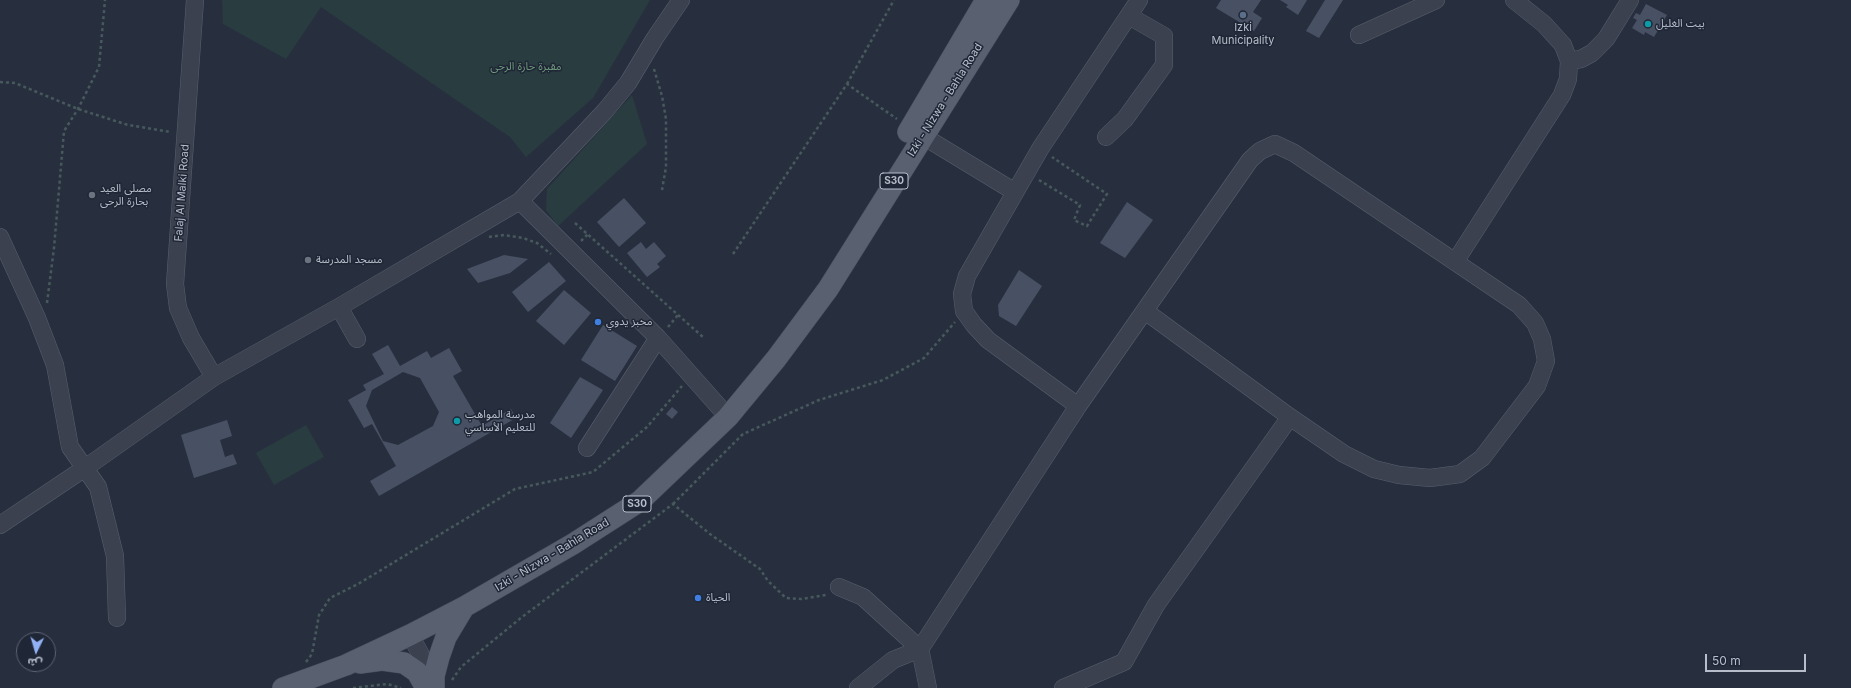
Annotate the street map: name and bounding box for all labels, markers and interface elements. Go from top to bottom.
marker: Izki Municipality [1238,10,1248,20]
place label: بيت الغليل [1656,17,1705,31]
marker: بيت الغليل [1643,19,1653,29]
place label: Izki Municipality [1212,21,1274,47]
street label: Izki - Nizwa - Bahla Road [905,41,985,159]
park label: مقبرة حارة الرحى [490,60,562,74]
street label: Falaj Al Malki Road [172,144,192,242]
road number: S30 [880,173,908,189]
place label: مصلى العيد بحارة الرحى [100,182,152,208]
marker: مصلى العيد بحارة الرحى [87,190,97,200]
place label: مسجد المدرسة [316,253,382,267]
marker: مسجد المدرسة [303,255,313,265]
place label: مخبز يدوي [606,315,652,329]
marker: مخبز يدوي [593,317,603,327]
place label: مدرسة المواهب للتعليم الأساسي [465,408,535,434]
marker: مدرسة المواهب للتعليم الأساسي [452,416,462,426]
road number: S30 [623,496,651,512]
street label: Izki - Nizwa - Bahla Road [493,516,611,594]
place label: الحياة [706,591,730,605]
marker: الحياة [693,593,703,603]
north arrow [16,632,56,672]
scale bar [1707,646,1808,672]
text: 50 m [1712,653,1741,668]
text: ش [27,655,43,671]

